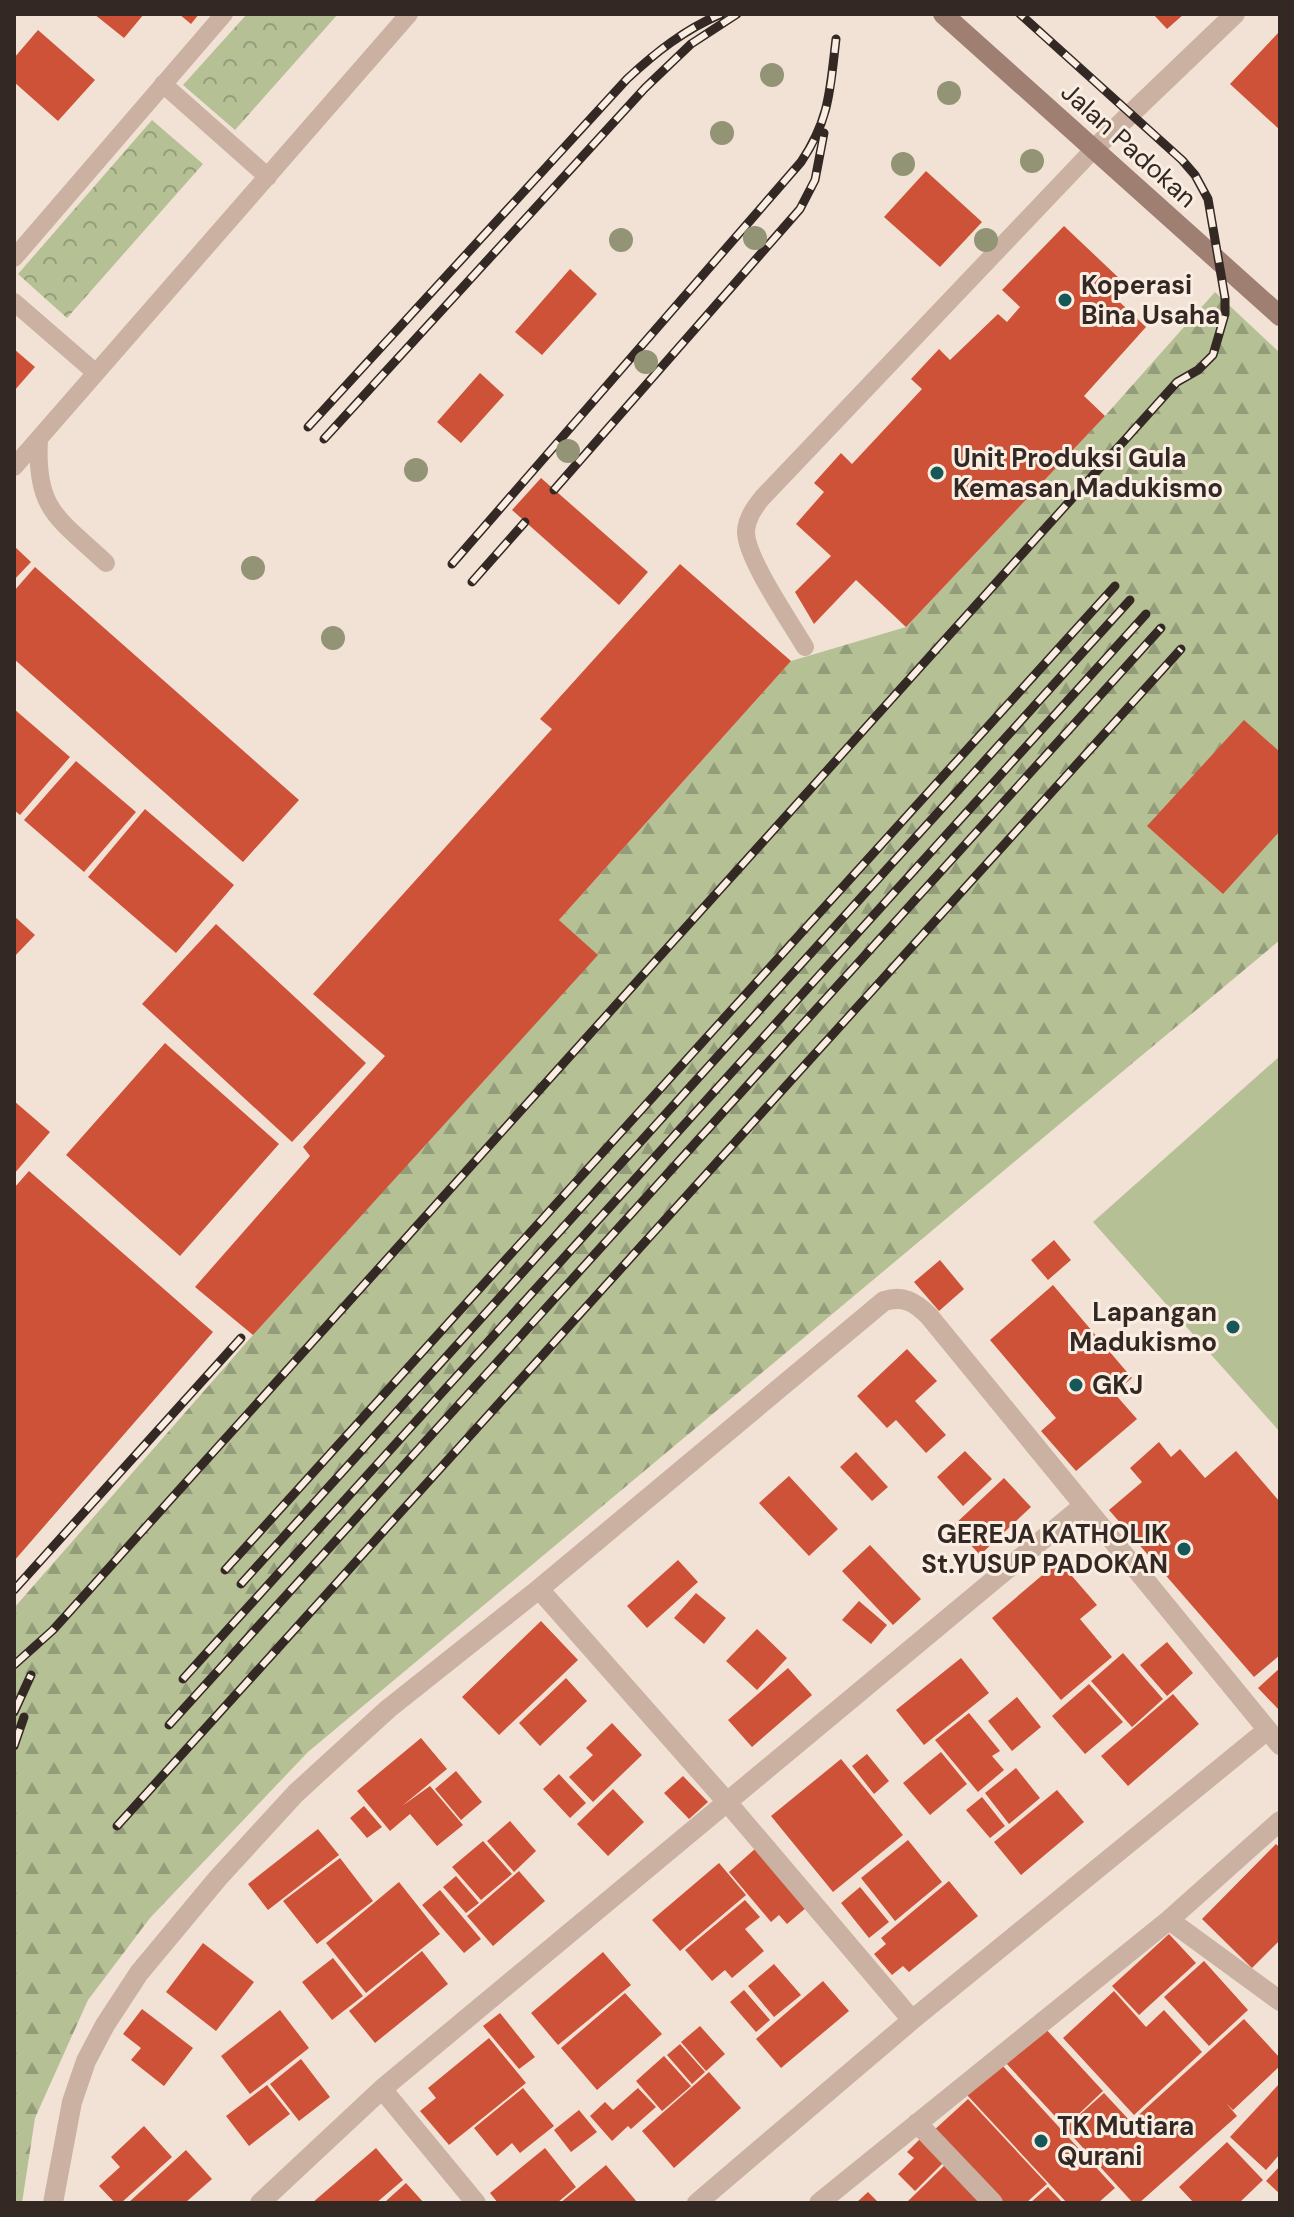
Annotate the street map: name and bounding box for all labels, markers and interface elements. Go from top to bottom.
street label: Jalan Padokan [1054,75,1204,215]
place label: Koperasi Bina Usaha [1081,268,1220,332]
marker: Koperasi Bina Usaha [1056,291,1074,309]
place label: Unit Produksi Gula Kemasan Madukismo [953,441,1223,505]
marker: Unit Produksi Gula Kemasan Madukismo [928,464,946,482]
place label: Lapangan Madukismo [1069,1295,1217,1359]
marker: Lapangan Madukismo [1224,1318,1242,1336]
place label: GKJ [1092,1368,1143,1402]
marker: GKJ [1067,1376,1085,1394]
place label: GEREJA KATHOLIK St.YUSUP PADOKAN [921,1517,1168,1581]
marker: GEREJA KATHOLIK St.YUSUP PADOKAN [1175,1540,1193,1558]
place label: TK Mutiara Qurani [1057,2109,1194,2173]
marker: TK Mutiara Qurani [1032,2132,1050,2150]

